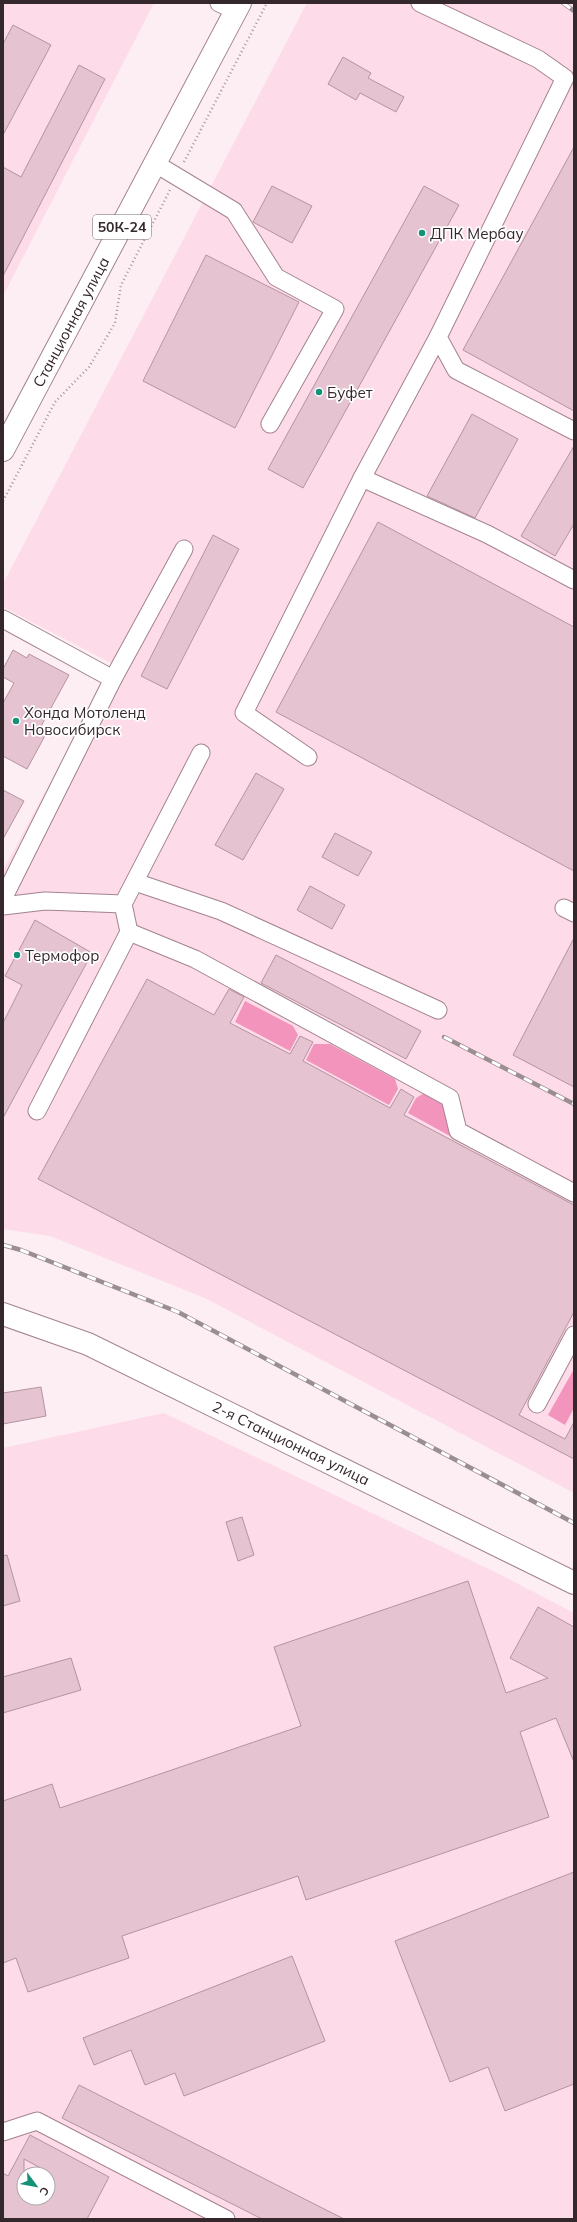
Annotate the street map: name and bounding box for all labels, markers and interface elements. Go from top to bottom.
road number: 50К-24 [93,215,151,239]
place label: ДПК Мербау [430,224,524,243]
marker: ДПК Мербау [417,228,427,238]
street label: Станционная улица [29,254,113,390]
place label: Буфет [327,383,373,402]
marker: Буфет [314,387,324,397]
place label: Хонда Мотоленд Новосибирск [24,703,146,739]
marker: Хонда Мотоленд Новосибирск [11,716,21,726]
place label: Термофор [25,946,99,965]
marker: Термофор [12,950,22,960]
street label: 2-я Станционная улица [209,1397,373,1489]
north arrow [16,2166,56,2206]
text: С [36,2184,52,2199]

